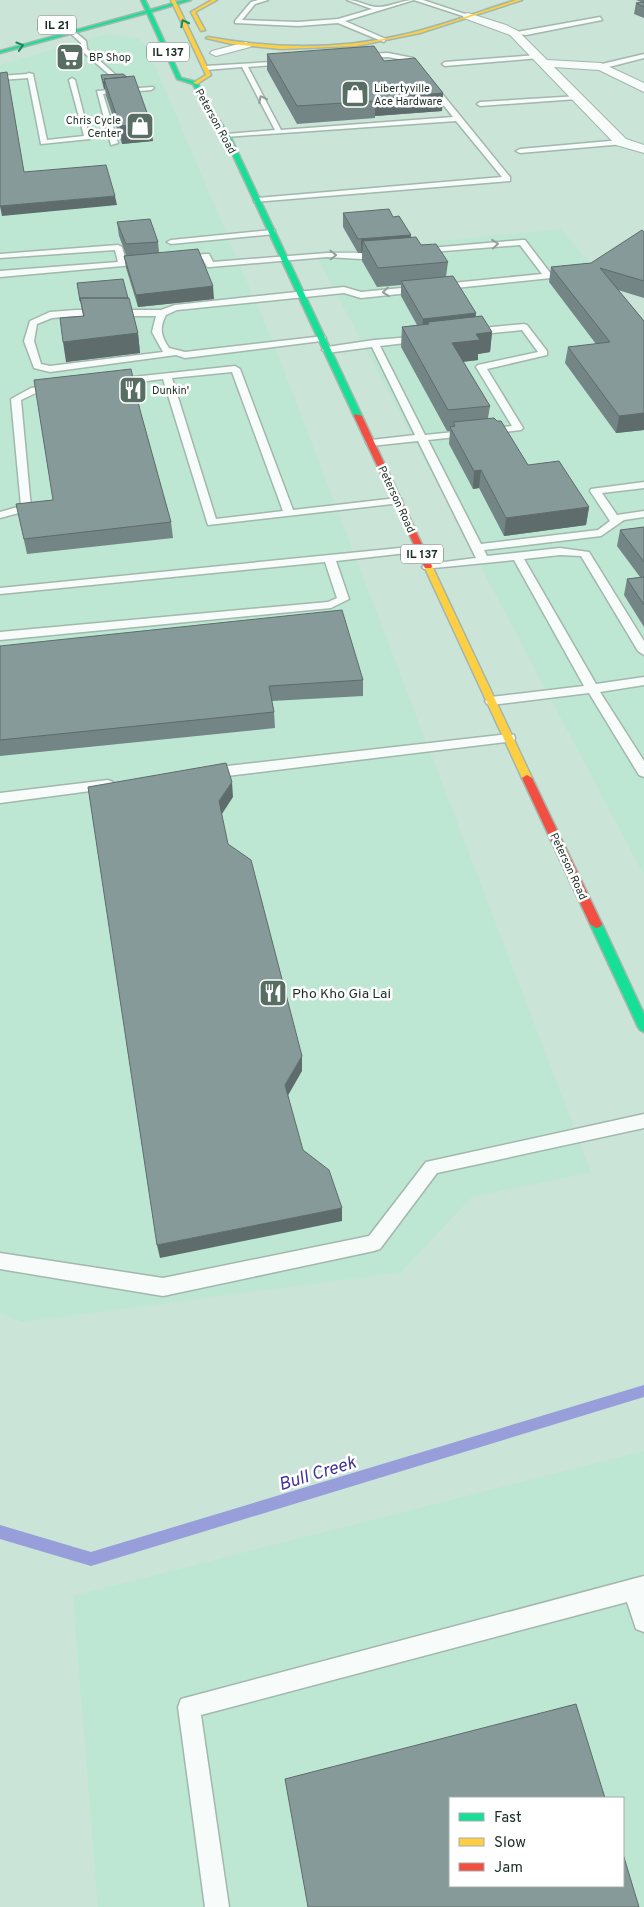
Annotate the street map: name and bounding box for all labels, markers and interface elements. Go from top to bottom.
road number: IL 21 [38,16,76,34]
one-way arrow [180,19,190,28]
one-way arrow [15,41,23,51]
supermarket icon: BP Shop [55,42,85,72]
road number: IL 137 [147,42,189,62]
place label: BP Shop [89,51,131,65]
shop icon: Libertyville Ace Hardware [340,79,370,109]
place label: Libertyville Ace Hardware [374,82,443,109]
street label: Peterson Road [191,86,239,157]
one-way arrow [258,95,268,104]
shop icon: Chris Cycle Center [125,111,155,141]
place label: Chris Cycle Center [66,114,122,141]
one-way arrow [491,239,499,250]
one-way arrow [330,250,337,260]
one-way arrow [382,286,390,297]
restaurant icon: Dunkin' [118,375,148,405]
place label: Dunkin' [152,384,189,398]
street label: Peterson Road [374,464,418,535]
road number: IL 137 [401,544,443,564]
street label: Peterson Road [546,831,590,902]
restaurant icon: Pho Kho Gia Lai [258,978,288,1008]
place label: Pho Kho Gia Lai [292,986,391,1003]
water label: Bull Creek [276,1452,360,1497]
legend [449,1797,624,1887]
text: Fast [494,1809,522,1828]
text: Slow [494,1834,526,1853]
text: Jam [494,1859,523,1878]

